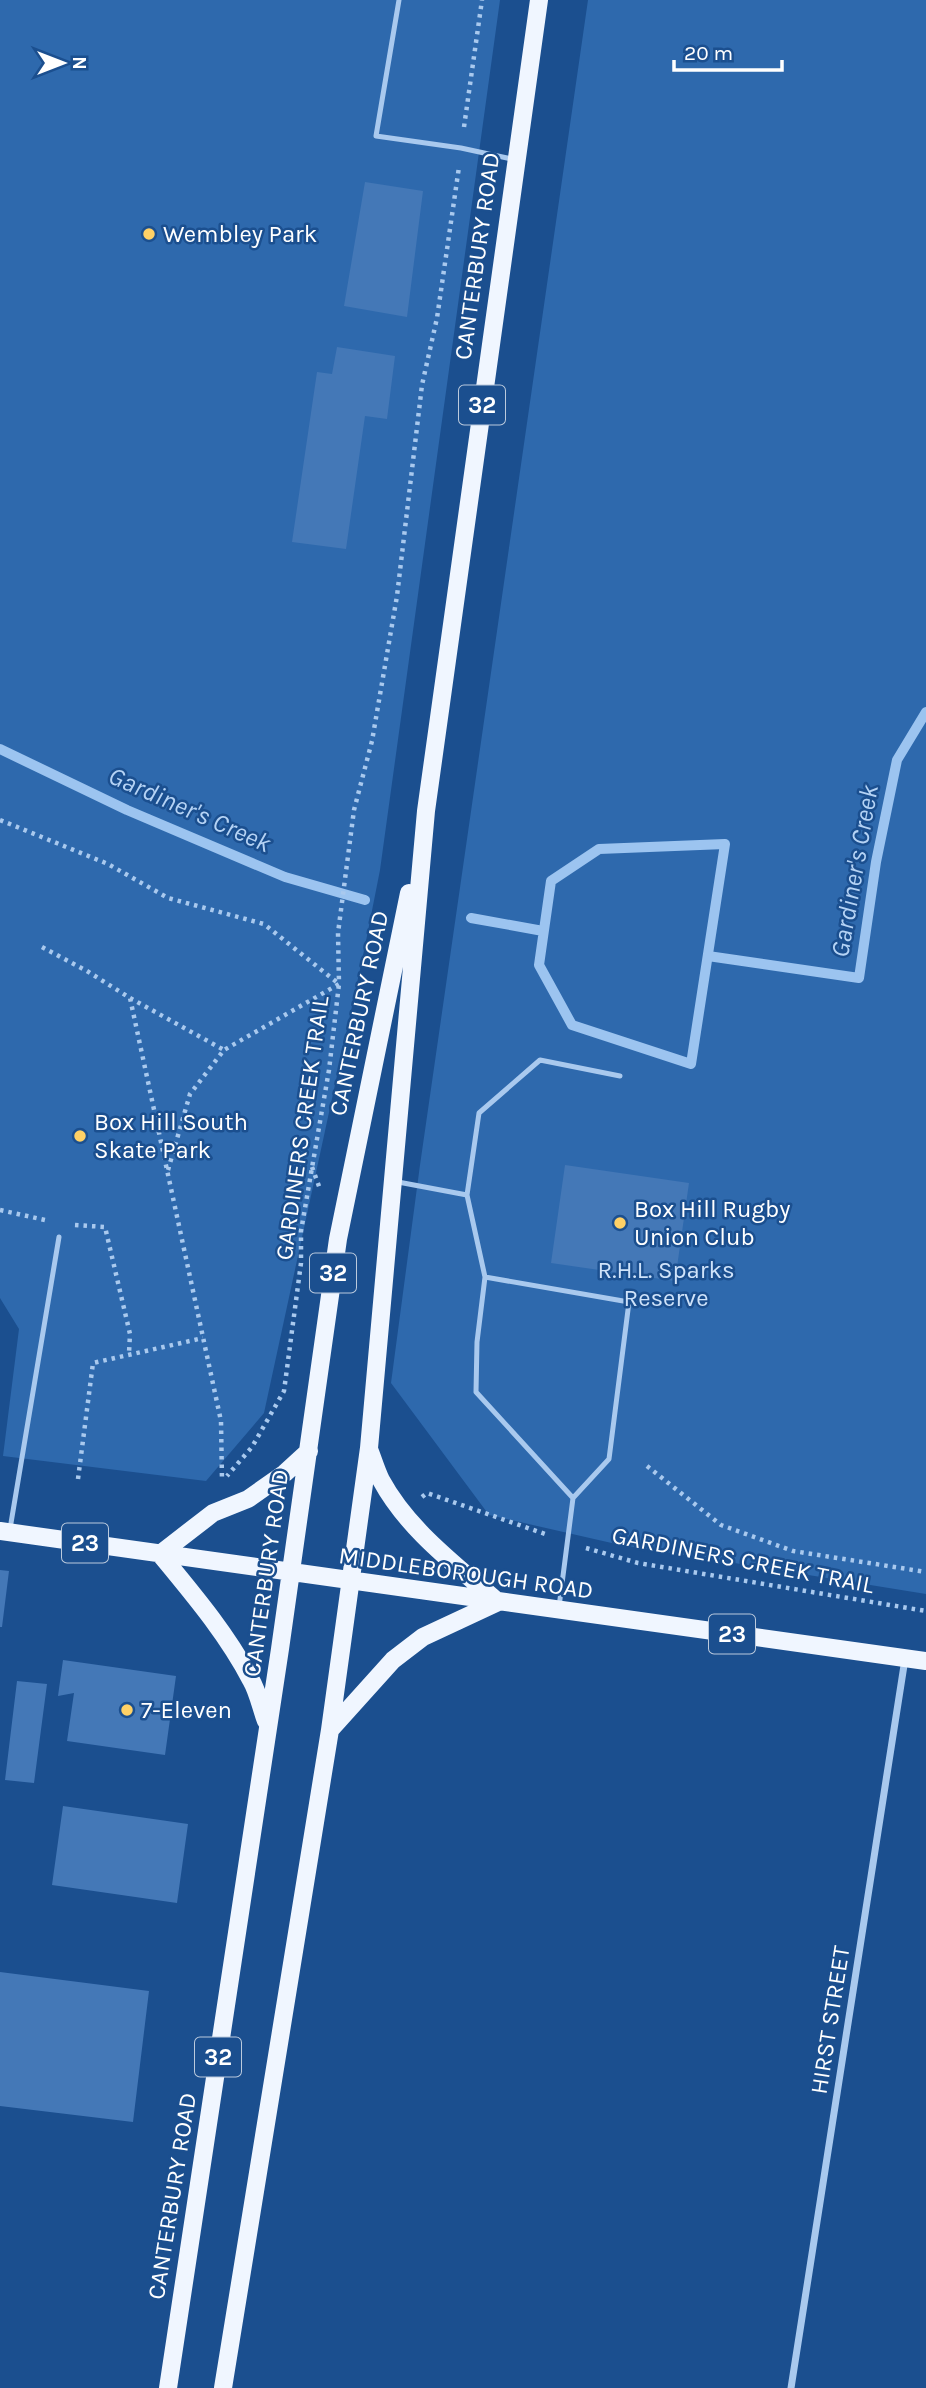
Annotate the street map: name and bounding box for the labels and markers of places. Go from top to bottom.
place label: Wembley Park [163,220,317,248]
marker: Wembley Park [141,226,157,242]
place label: Box Hill South Skate Park [94,1108,248,1164]
marker: Box Hill South Skate Park [72,1128,88,1144]
place label: Box Hill Rugby Union Club [634,1195,791,1251]
marker: Box Hill Rugby Union Club [612,1215,628,1231]
place label: 7-Eleven [141,1696,232,1724]
marker: 7-Eleven [119,1702,135,1718]

